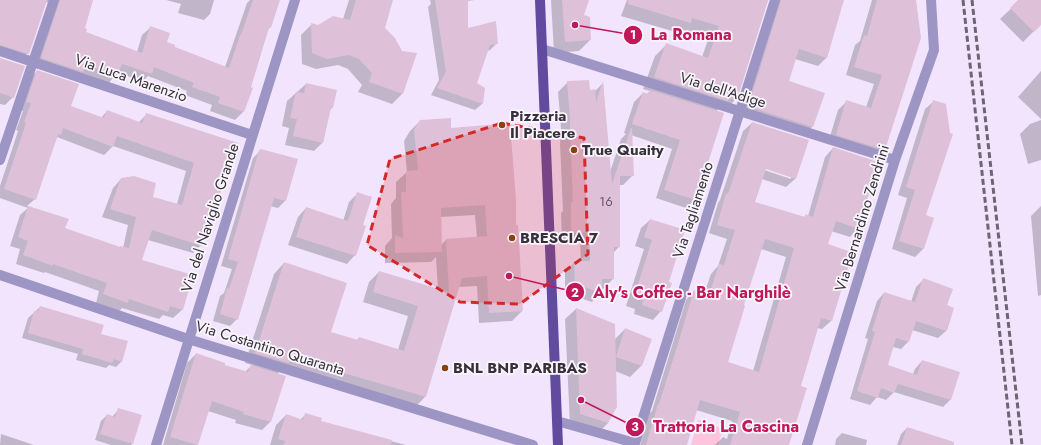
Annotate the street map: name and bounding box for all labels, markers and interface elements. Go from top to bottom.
callout: La Romana [623,21,740,49]
text: La Romana [650,23,732,46]
text: 1 [630,26,636,44]
street label: Via Luca Marenzio [72,48,190,108]
street label: Via dell'Adige [677,66,769,114]
place label: Pizzeria Il Piacere [510,105,576,144]
marker: Pizzeria Il Piacere [497,120,507,130]
place label: True Quaity [582,139,664,161]
street label: Via del Naviglio Grande [175,140,245,295]
street label: Via Bernardino Zendrini [829,142,895,294]
marker: True Quaity [569,145,579,155]
street label: Via Tagliamento [667,159,719,261]
house number: 16 [599,192,613,211]
place label: BRESCIA 7 [520,227,599,249]
marker: BRESCIA 7 [507,233,517,243]
callout: Aly's Coffee - Bar Narghilè [565,278,799,306]
text: Aly's Coffee - Bar Narghilè [592,281,791,304]
text: 2 [571,284,579,302]
street label: Via Costantino Quaranta [193,315,347,381]
place label: BNL BNP PARIBAS [453,357,587,379]
marker: BNL BNP PARIBAS [440,363,450,373]
callout: Trattoria La Cascina [625,413,807,441]
text: Trattoria La Cascina [653,415,799,438]
text: 3 [631,418,639,436]

